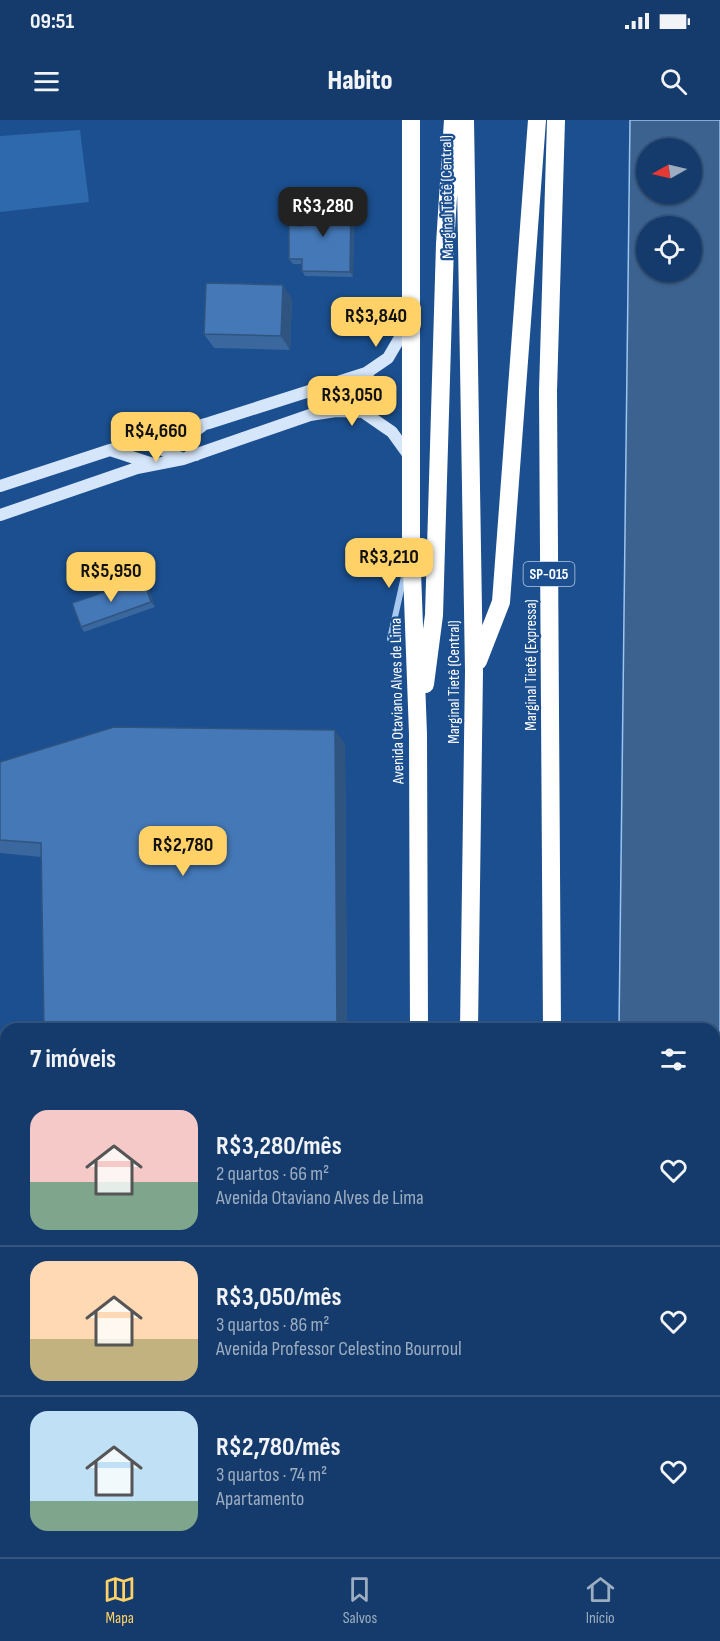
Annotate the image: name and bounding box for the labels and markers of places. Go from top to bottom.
pin: R$3,280 [268,187,378,238]
pin: R$3,840 [321,297,431,348]
pin: R$3,050 [297,376,407,427]
pin: R$4,660 [101,412,211,463]
pin: R$3,210 [334,538,444,589]
pin: R$5,950 [56,552,166,603]
pin: R$2,780 [128,826,238,877]

